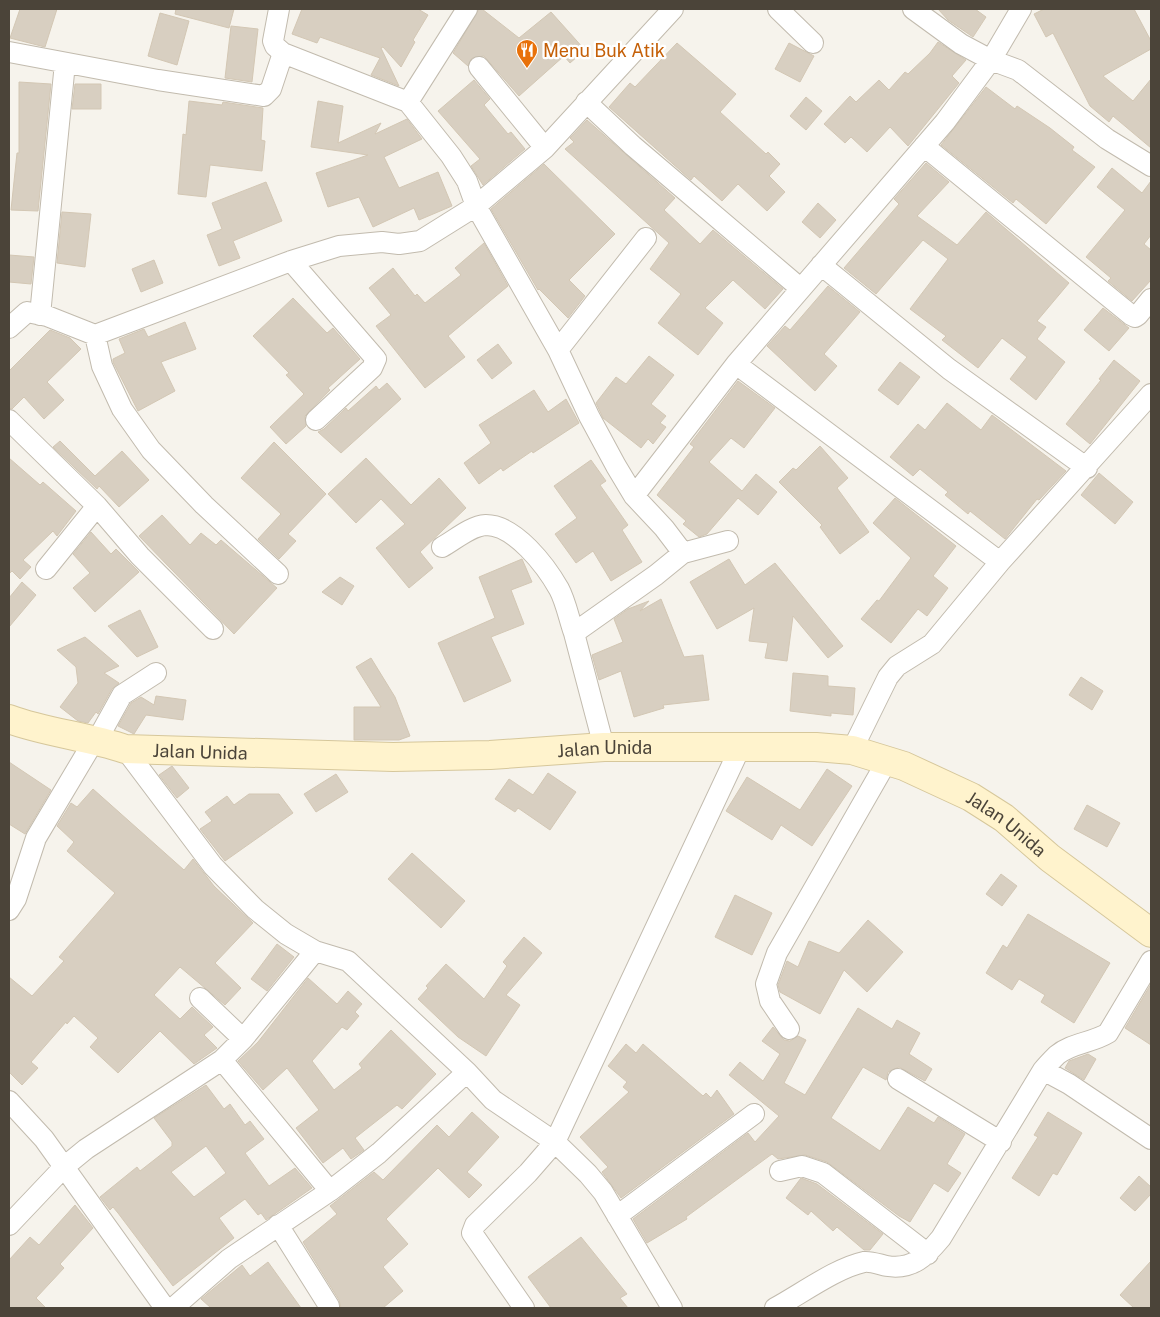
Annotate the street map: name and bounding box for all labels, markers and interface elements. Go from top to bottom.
restaurant icon: Menu Buk Atik [515,38,539,69]
place label: Menu Buk Atik [543,40,665,61]
street label: Jalan Unida [556,737,652,761]
street label: Jalan Unida [152,739,248,763]
street label: Jalan Unida [963,786,1051,861]

